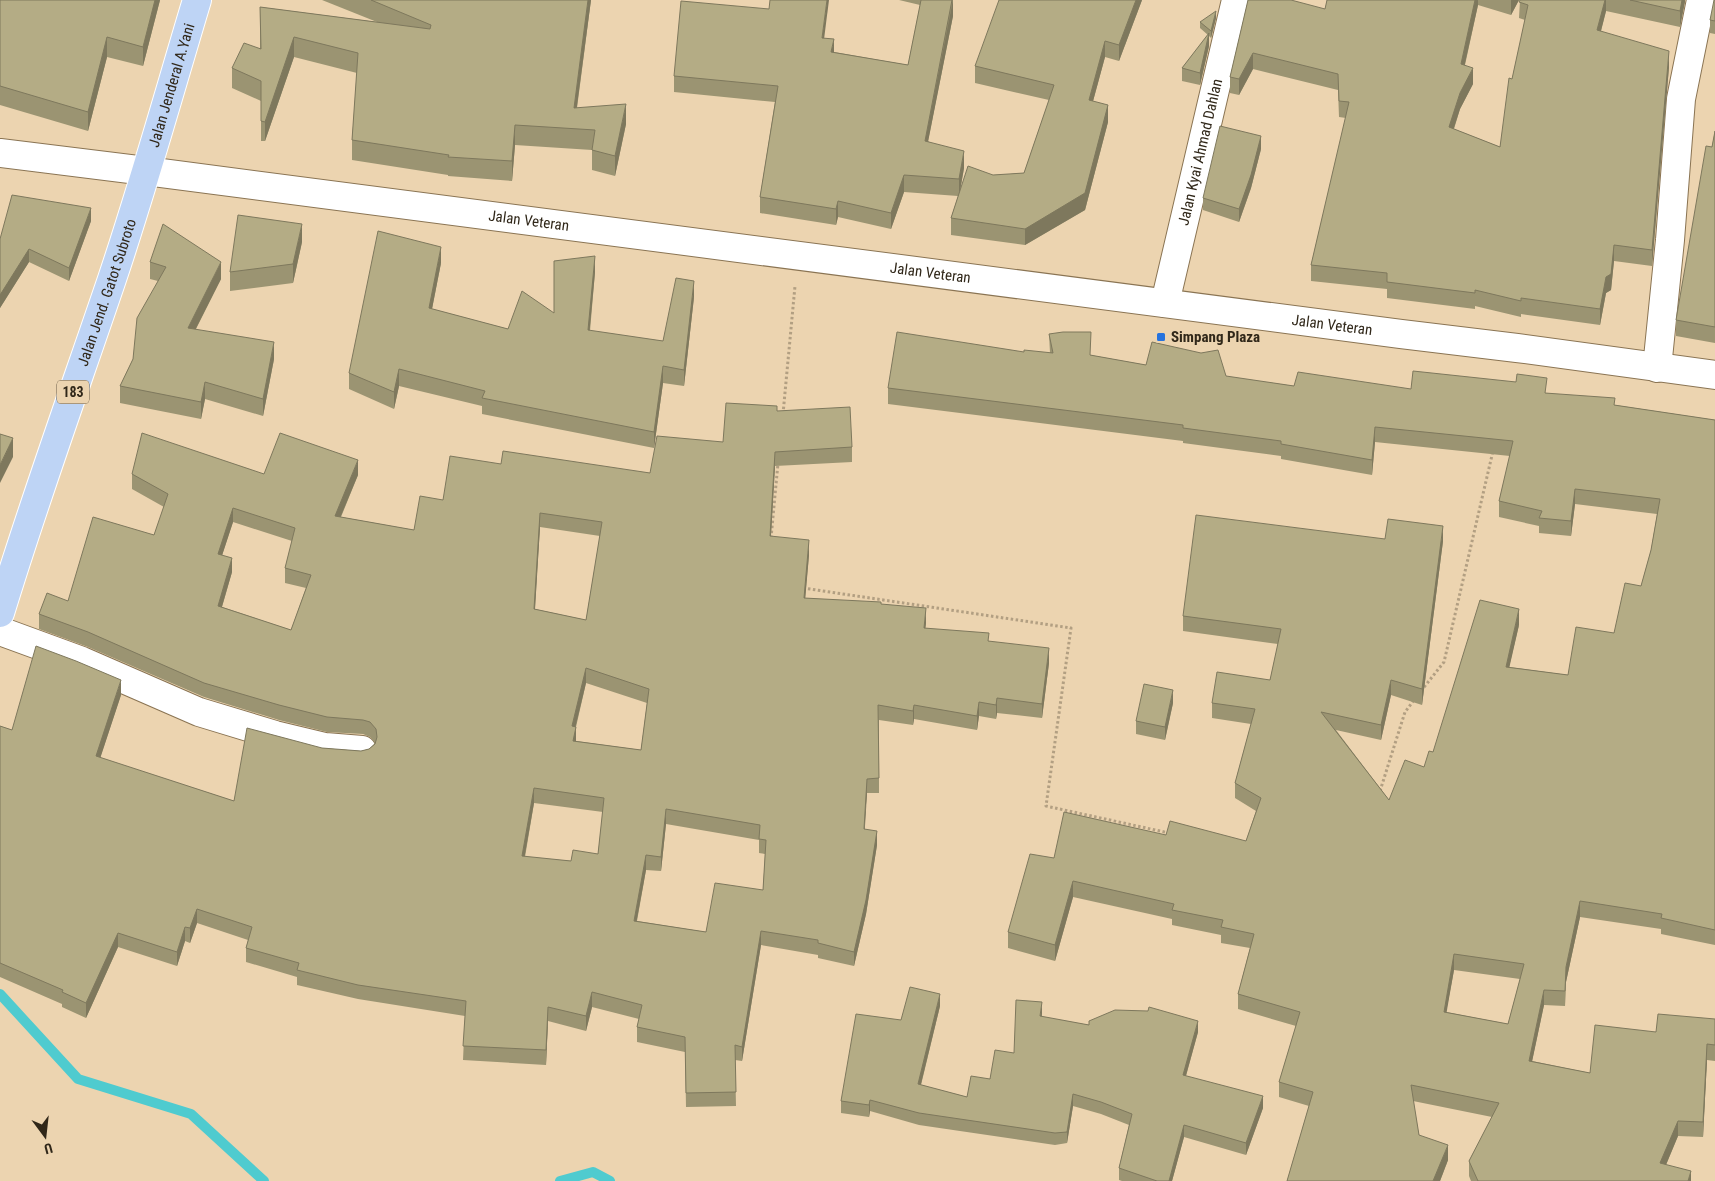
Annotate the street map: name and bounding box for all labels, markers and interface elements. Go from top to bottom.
street label: Jalan Jenderal A.Yani [145,21,198,149]
street label: Jalan Kyai Ahmad Dahlan [1174,77,1226,227]
street label: Jalan Veteran [487,207,570,235]
street label: Jalan Jend. Gatot Subroto [74,217,140,369]
street label: Jalan Veteran [889,259,972,287]
street label: Jalan Veteran [1291,311,1373,339]
place label: Simpang Plaza [1171,328,1260,346]
marker: Simpang Plaza [1155,331,1167,343]
road number: 183 [57,381,89,404]
north arrow [20,1111,70,1161]
text: U [42,1140,54,1157]

